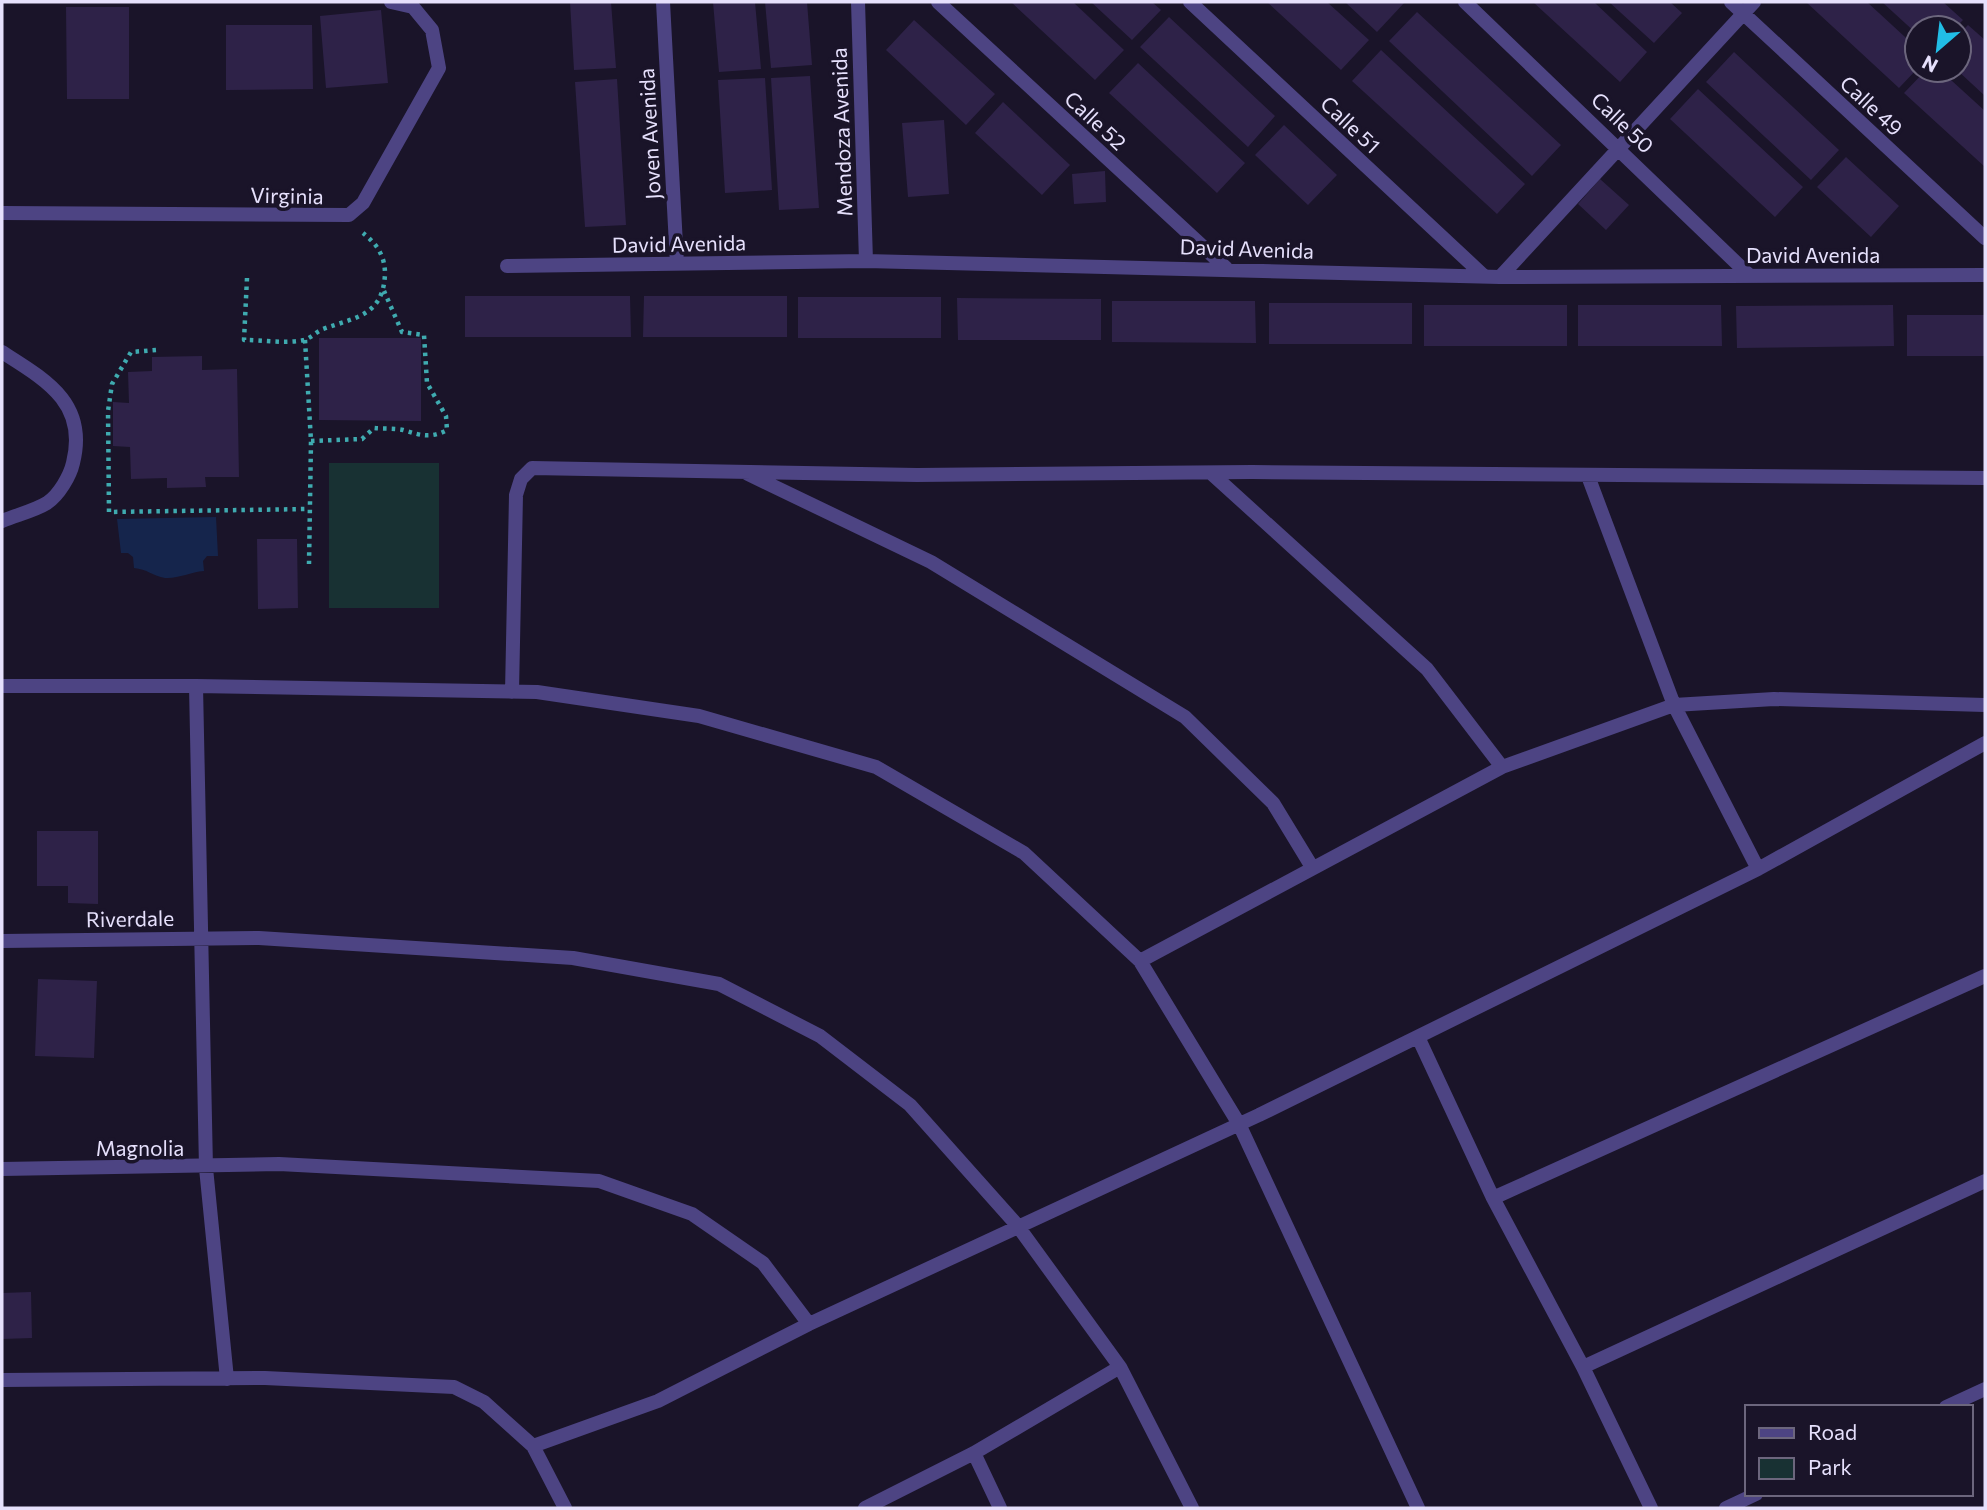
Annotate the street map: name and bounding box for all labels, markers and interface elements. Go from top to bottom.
north arrow [1903,14,1973,84]
street label: Mendoza Avenida [826,47,856,217]
text: N [1918,51,1941,78]
street label: Joven Avenida [633,68,665,200]
street label: Calle 49 [1836,70,1908,140]
street label: Calle 52 [1060,85,1132,155]
street label: Calle 50 [1587,86,1659,158]
street label: Calle 51 [1316,90,1386,158]
street label: Virginia [250,182,324,208]
street label: David Avenida [612,229,746,257]
street label: David Avenida [1179,233,1315,263]
street label: David Avenida [1746,242,1880,267]
street label: Riverdale [86,905,174,931]
street label: Magnolia [96,1135,184,1160]
legend [1745,1405,1973,1496]
text: Road [1808,1419,1857,1444]
text: Park [1808,1454,1852,1479]

